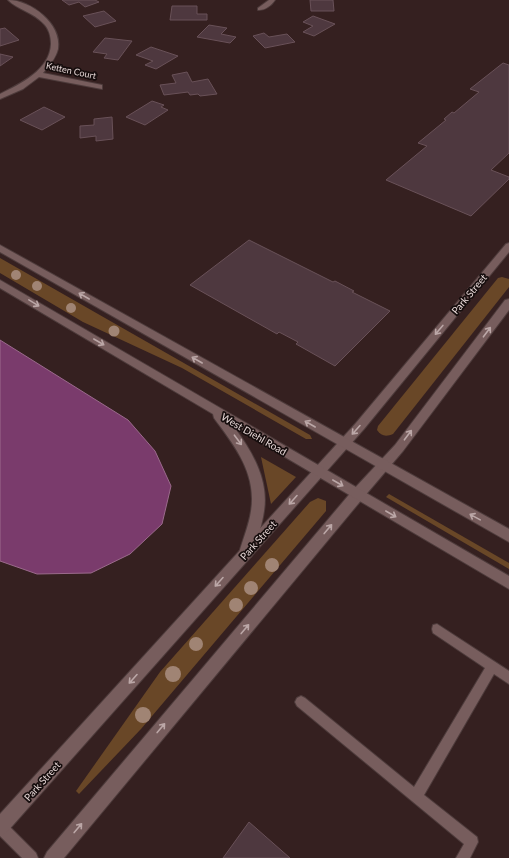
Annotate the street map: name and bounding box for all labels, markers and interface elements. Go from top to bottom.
street label: Ketten Court [45,60,98,81]
street label: Park Street [449,271,489,316]
one-way arrow [78,291,90,299]
one-way arrow [28,300,40,308]
one-way arrow [435,325,444,335]
one-way arrow [483,326,491,337]
one-way arrow [93,338,105,346]
one-way arrow [191,355,203,363]
street label: West Diehl Road [219,410,289,458]
one-way arrow [304,419,316,427]
one-way arrow [351,425,361,435]
one-way arrow [404,430,412,441]
one-way arrow [233,435,242,446]
one-way arrow [332,479,344,487]
one-way arrow [288,495,297,506]
one-way arrow [385,510,397,518]
one-way arrow [469,512,481,520]
street label: Park Street [237,518,279,562]
one-way arrow [324,524,333,534]
one-way arrow [215,577,224,588]
one-way arrow [240,623,249,634]
one-way arrow [128,674,137,684]
one-way arrow [157,723,166,734]
street label: Park Street [21,759,63,803]
one-way arrow [73,823,82,833]

